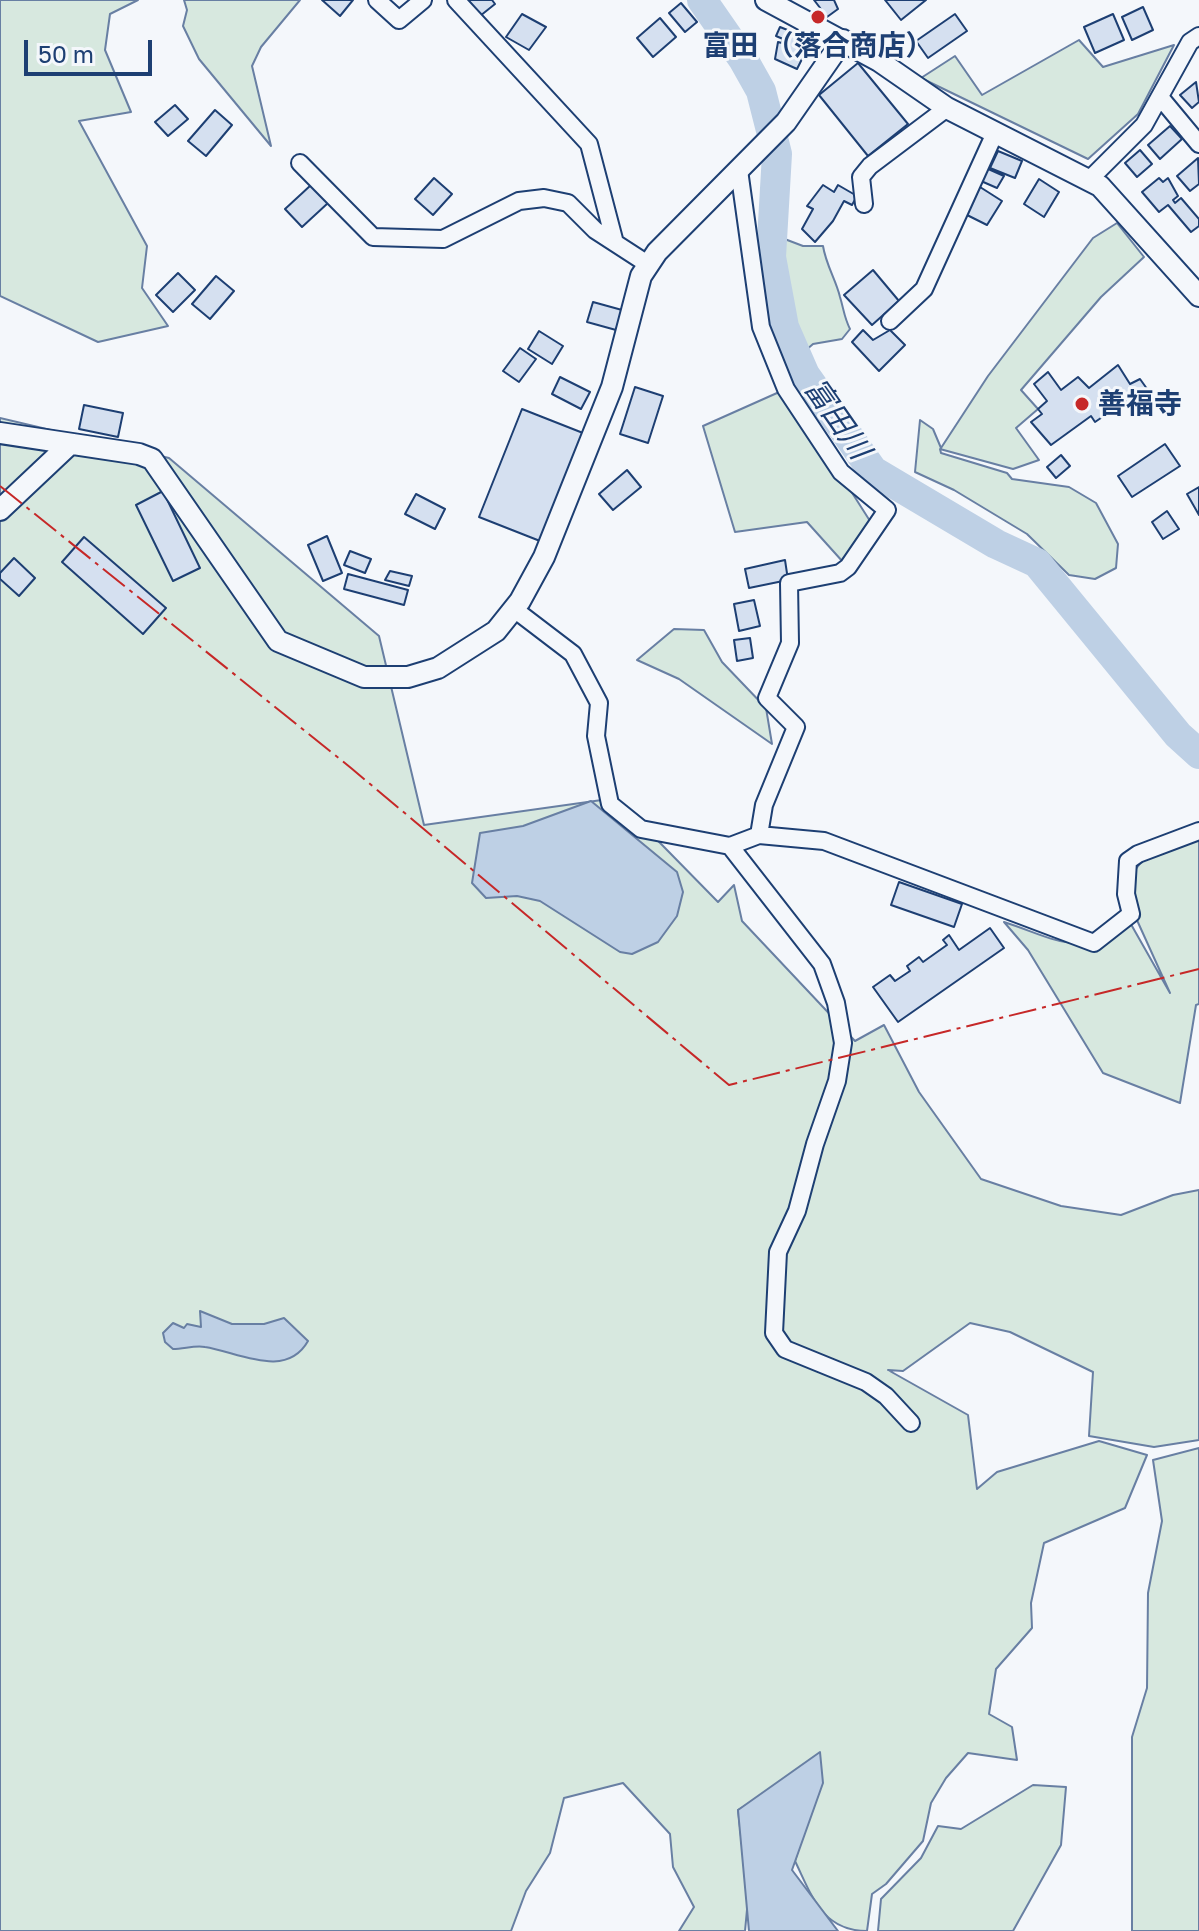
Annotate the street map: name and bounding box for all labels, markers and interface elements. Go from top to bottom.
marker: 富田 （落合商店） [809,8,827,26]
scale bar [28,24,156,74]
place label: 富田 （落合商店） [703,29,933,63]
text: 50 m [38,39,94,68]
water label: 富田川 [796,372,878,466]
place label: 善福寺 [1098,387,1182,421]
marker: 善福寺 [1073,395,1091,413]

